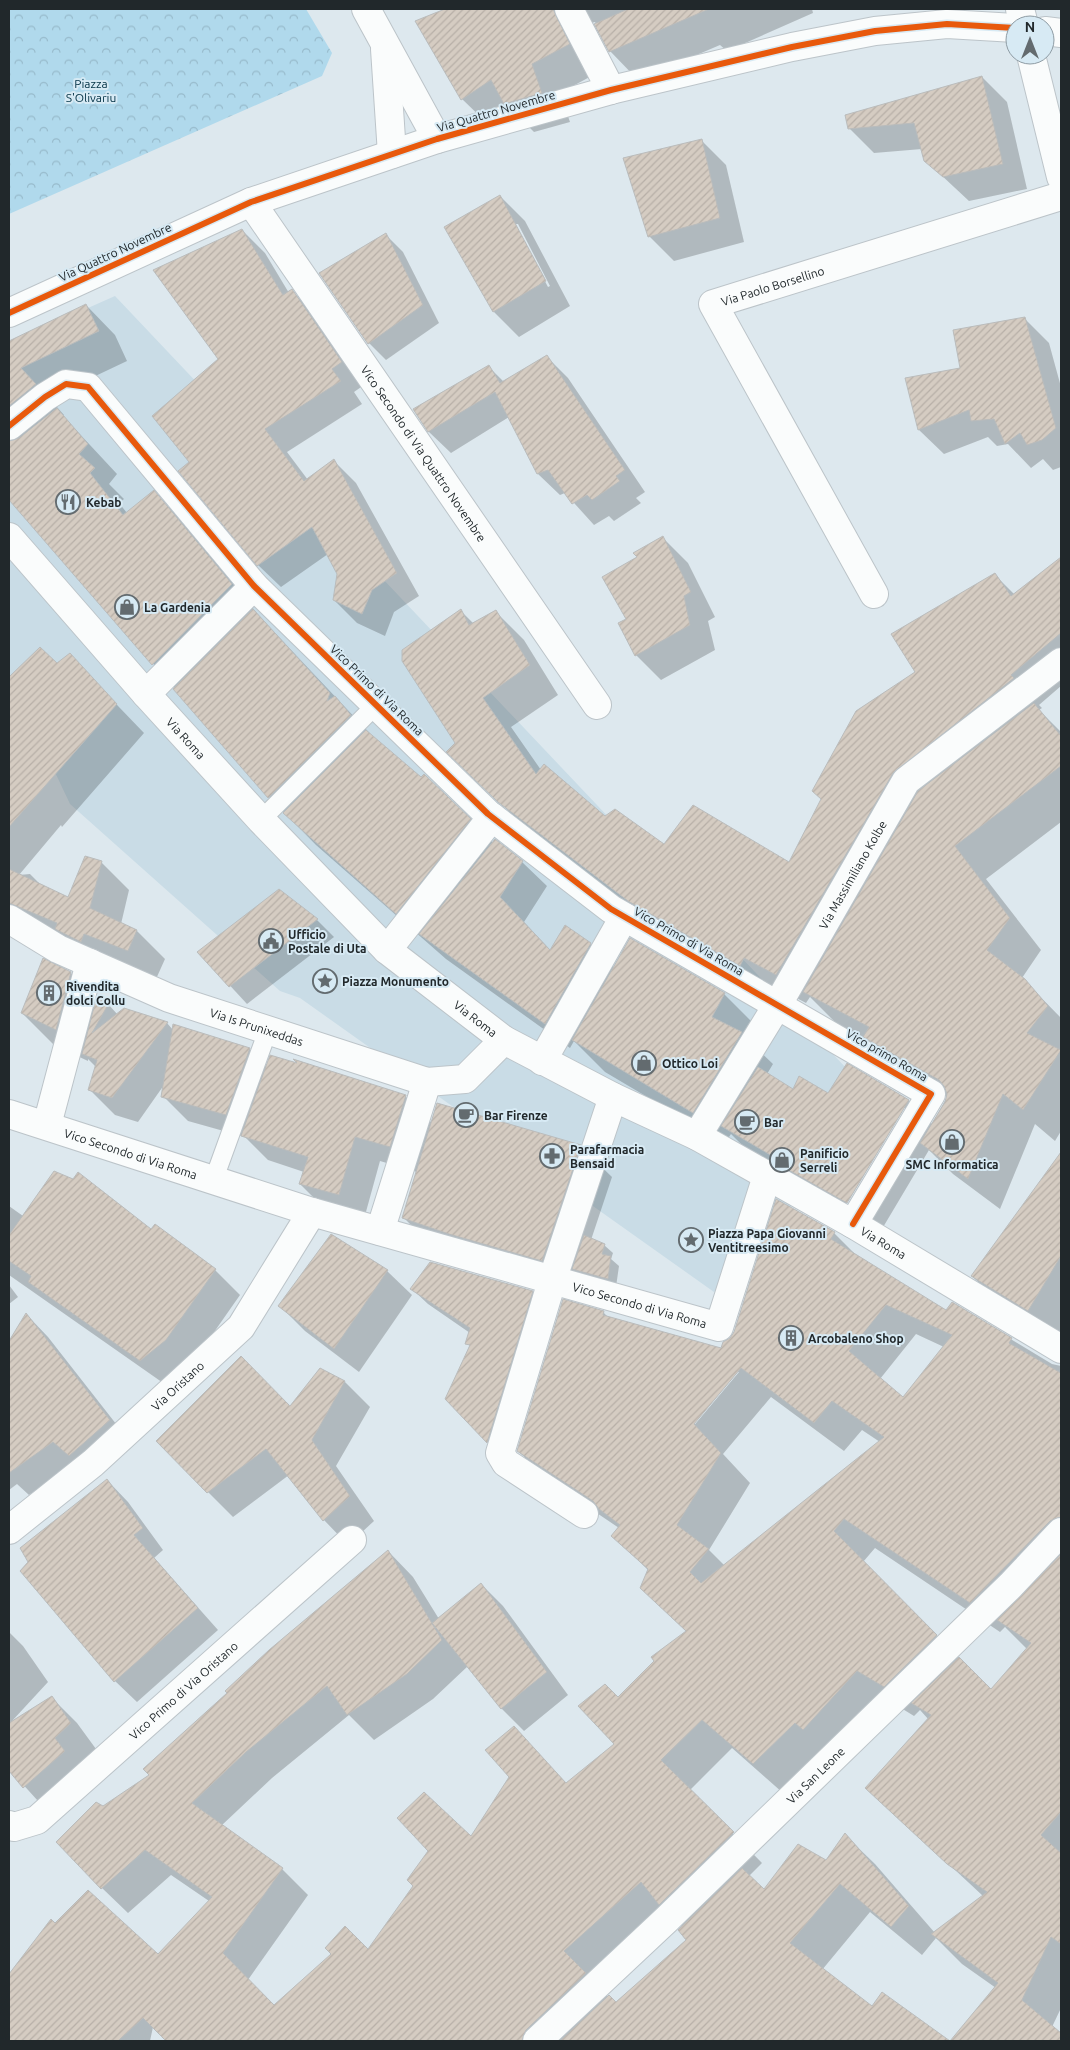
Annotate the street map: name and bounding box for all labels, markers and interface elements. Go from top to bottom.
north arrow [1005,15,1055,65]
text: N [1025,19,1035,35]
park label: Piazza S'Olivariu [66,77,116,104]
street label: Via Quattro Novembre [435,88,557,134]
street label: Via Quattro Novembre [57,220,173,284]
street label: Via Paolo Borsellino [719,263,826,308]
street label: Vico Secondo di Via Quattro Novembre [359,363,489,544]
restaurant icon: Kebab [55,489,81,515]
place label: Kebab [86,496,121,509]
shop icon: La Gardenia [114,594,140,620]
place label: La Gardenia [144,601,211,614]
street label: Vico Primo di Via Roma [328,642,426,738]
street label: Via Roma [164,715,208,761]
street label: Via Massimiliano Kolbe [816,818,888,931]
street label: Vico Primo di Via Roma [632,904,746,978]
public building icon: Ufficio Postale di Uta [258,928,284,954]
place label: Ufficio Postale di Uta [288,928,367,955]
place icon: Piazza Monumento [312,968,338,994]
place label: Piazza Monumento [342,975,449,988]
building icon: Rivendita dolci Collu [36,980,62,1006]
place label: Rivendita dolci Collu [66,980,125,1007]
street label: Via Roma [452,998,500,1039]
street label: Via Is Prunixeddas [208,1005,305,1048]
street label: Vico primo Roma [844,1026,930,1084]
shop icon: Ottico Loi [631,1050,657,1076]
place label: Ottico Loi [662,1057,718,1070]
cafe icon: Bar Firenze [453,1102,479,1128]
place label: Bar Firenze [484,1109,548,1122]
cafe icon: Bar [734,1109,760,1135]
place label: Bar [764,1116,783,1129]
street label: Vico Secondo di Via Roma [63,1126,199,1181]
shop icon: SMC Informatica [939,1129,965,1155]
pharmacy icon: Parafarmacia Bensaid [539,1143,565,1169]
place label: Parafarmacia Bensaid [570,1143,644,1170]
shop icon: Panificio Serreli [769,1147,795,1173]
place label: Panificio Serreli [800,1147,849,1174]
place label: SMC Informatica [905,1158,999,1171]
street label: Via Roma [858,1224,909,1261]
place icon: Piazza Papa Giovanni Ventitreesimo [678,1227,704,1253]
place label: Piazza Papa Giovanni Ventitreesimo [708,1227,826,1254]
street label: Vico Secondo di Via Roma [571,1279,708,1330]
building icon: Arcobaleno Shop [778,1325,804,1351]
place label: Arcobaleno Shop [808,1332,904,1345]
street label: Via Oristano [148,1358,206,1413]
street label: Vico Primo di Via Oristano [126,1639,240,1742]
street label: Via San Leone [784,1744,847,1806]

